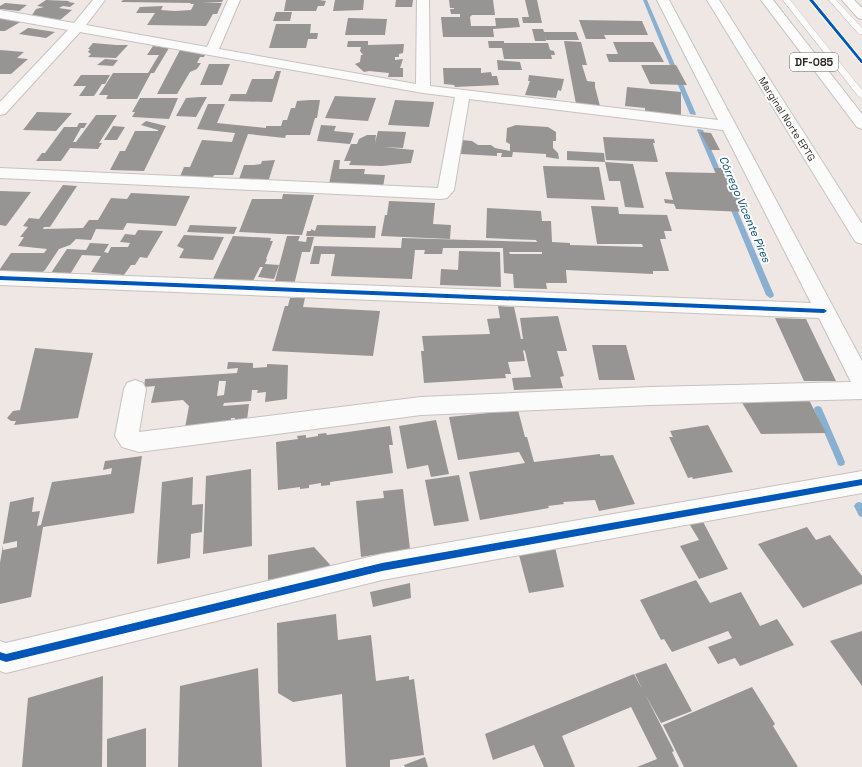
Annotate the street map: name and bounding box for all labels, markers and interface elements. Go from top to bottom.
road number: DF-085 [790,53,838,71]
street label: Marginal Norte EPTG [756,74,818,164]
water label: Córrego Vicente Pires [716,154,774,265]

